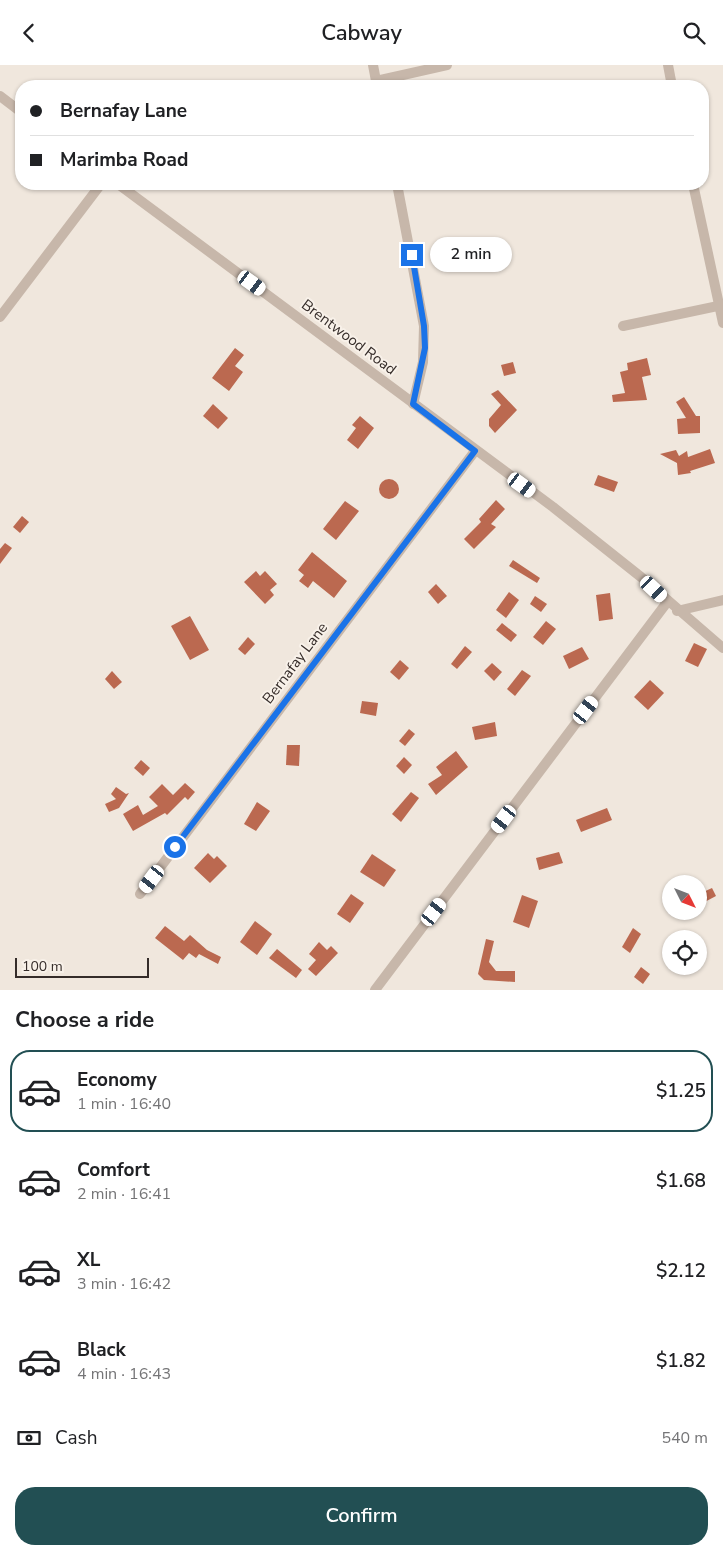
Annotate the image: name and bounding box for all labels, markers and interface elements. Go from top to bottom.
text: Cabway [321,18,402,48]
icon: back [15,19,43,47]
icon: search [680,19,708,47]
text: Bernafay Lane [60,98,187,124]
text: Marimba Road [60,147,188,173]
callout: 2 min [430,237,512,273]
text: 2 min [451,243,491,265]
route end [401,244,423,266]
car [235,268,268,298]
street label: Brentwood Road [297,295,401,379]
car [505,470,538,500]
car [637,573,670,605]
street label: Bernafay Lane [258,618,332,708]
car [570,694,601,726]
car [488,803,519,835]
route start [164,836,186,858]
car [136,863,167,895]
north arrow [662,875,708,920]
map controls [662,875,707,975]
car [418,896,449,928]
button: locate [662,930,707,975]
scale bar [15,955,149,978]
text: 100 m [22,957,63,976]
text: Choose a ride [15,1005,154,1035]
text: Economy [77,1067,157,1093]
icon: car [17,1069,62,1114]
text: $1.25 [656,1078,706,1104]
text: 1 min · 16:40 [77,1093,171,1115]
text: Comfort [77,1157,150,1183]
icon: car [17,1159,62,1204]
text: $1.68 [656,1168,706,1194]
text: 2 min · 16:41 [77,1183,171,1205]
text: XL [77,1247,100,1273]
icon: car [17,1249,62,1294]
text: $2.12 [656,1258,706,1284]
text: 3 min · 16:42 [77,1273,171,1295]
text: Black [77,1337,126,1363]
icon: car [17,1339,62,1384]
text: $1.82 [656,1348,706,1374]
text: 4 min · 16:43 [77,1363,171,1385]
icon: cash [15,1424,43,1452]
text: Cash [55,1425,97,1451]
text: 540 m [661,1427,708,1449]
button: Confirm [15,1487,708,1545]

